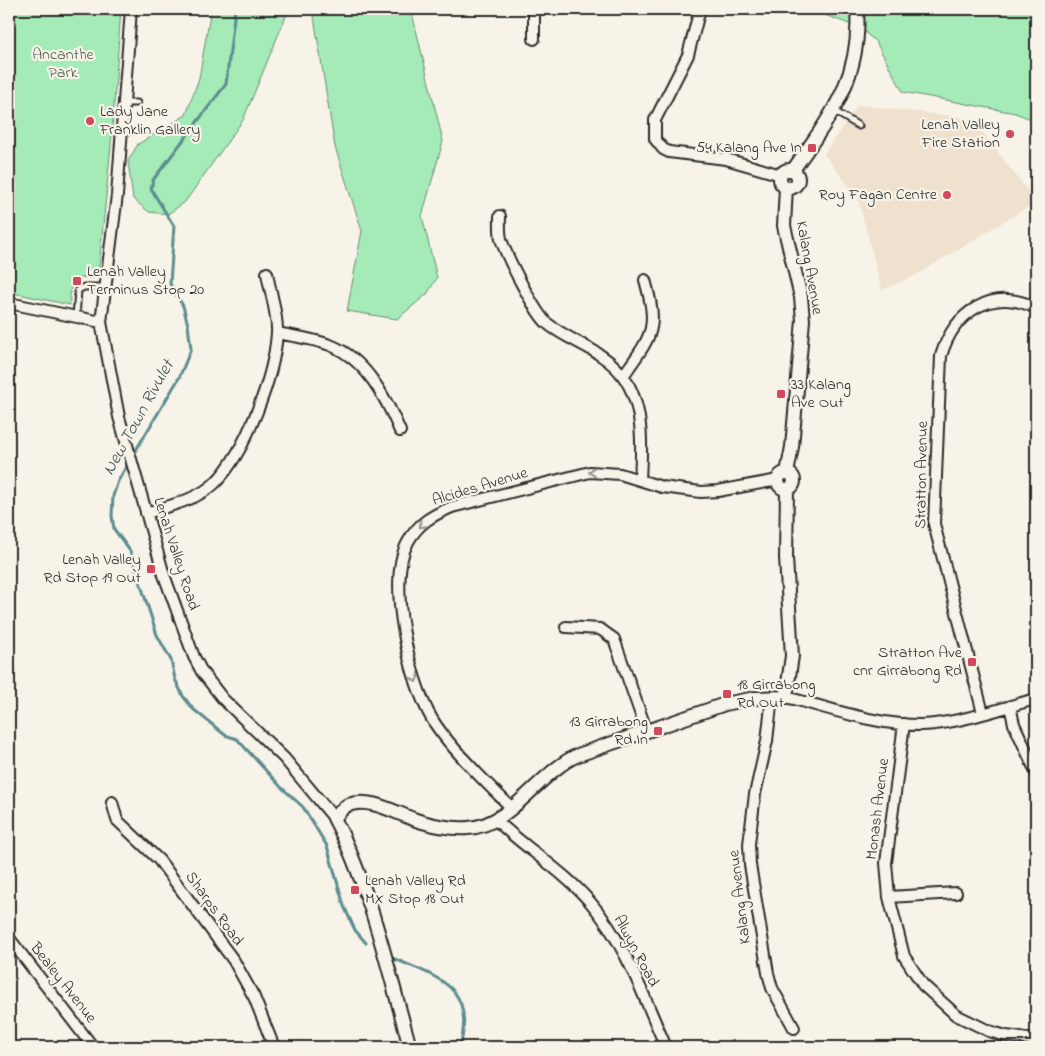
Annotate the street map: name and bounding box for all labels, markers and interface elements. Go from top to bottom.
park label: Ancanthe Park [32,43,95,85]
place label: Lady Jane Franklin Gallery [99,100,200,142]
place label: Lenah Valley Fire Station [921,113,1000,155]
marker: Lady Jane Franklin Gallery [84,115,96,127]
marker: Lenah Valley Fire Station [1004,128,1016,140]
place label: 54 Kalang Ave In [696,136,802,160]
marker: 54 Kalang Ave In [806,142,818,154]
place label: Roy Fagan Centre [819,183,938,207]
marker: Roy Fagan Centre [941,189,953,201]
street label: Kalang Avenue [789,219,829,318]
place label: Lenah Valley Terminus Stop 20 [87,260,204,302]
marker: Lenah Valley Terminus Stop 20 [71,275,83,287]
water label: New Town Rivulet [97,354,182,480]
place label: 33 Kalang Ave Out [791,373,851,415]
marker: 33 Kalang Ave Out [775,388,787,400]
street label: Stratton Avenue [909,420,935,529]
street label: Alcides Avenue [429,461,531,513]
one-way arrow [588,466,596,477]
street label: Lenah Valley Road [146,494,206,614]
one-way arrow [419,519,428,528]
place label: Lenah Valley Rd Stop 19 Out [44,548,142,590]
marker: Lenah Valley Rd Stop 19 Out [145,563,157,575]
place label: Stratton Ave cnr Girrabong Rd [853,641,963,683]
marker: Stratton Ave cnr Girrabong Rd [966,656,978,668]
place label: 18 Girrabong Rd Out [737,673,815,715]
one-way arrow [410,675,420,683]
marker: 18 Girrabong Rd Out [721,688,733,700]
place label: 13 Girrabong Rd In [569,710,648,752]
marker: 13 Girrabong Rd In [652,725,664,737]
street label: Monash Avenue [860,756,896,861]
street label: Kalang Avenue [722,848,758,945]
street label: Sharps Road [179,867,249,951]
place label: Lenah Valley Rd MX Stop 18 Out [365,869,466,911]
marker: Lenah Valley Rd MX Stop 18 Out [349,884,361,896]
street label: Alwyn Road [607,911,665,991]
street label: Bealey Avenue [23,937,103,1029]

